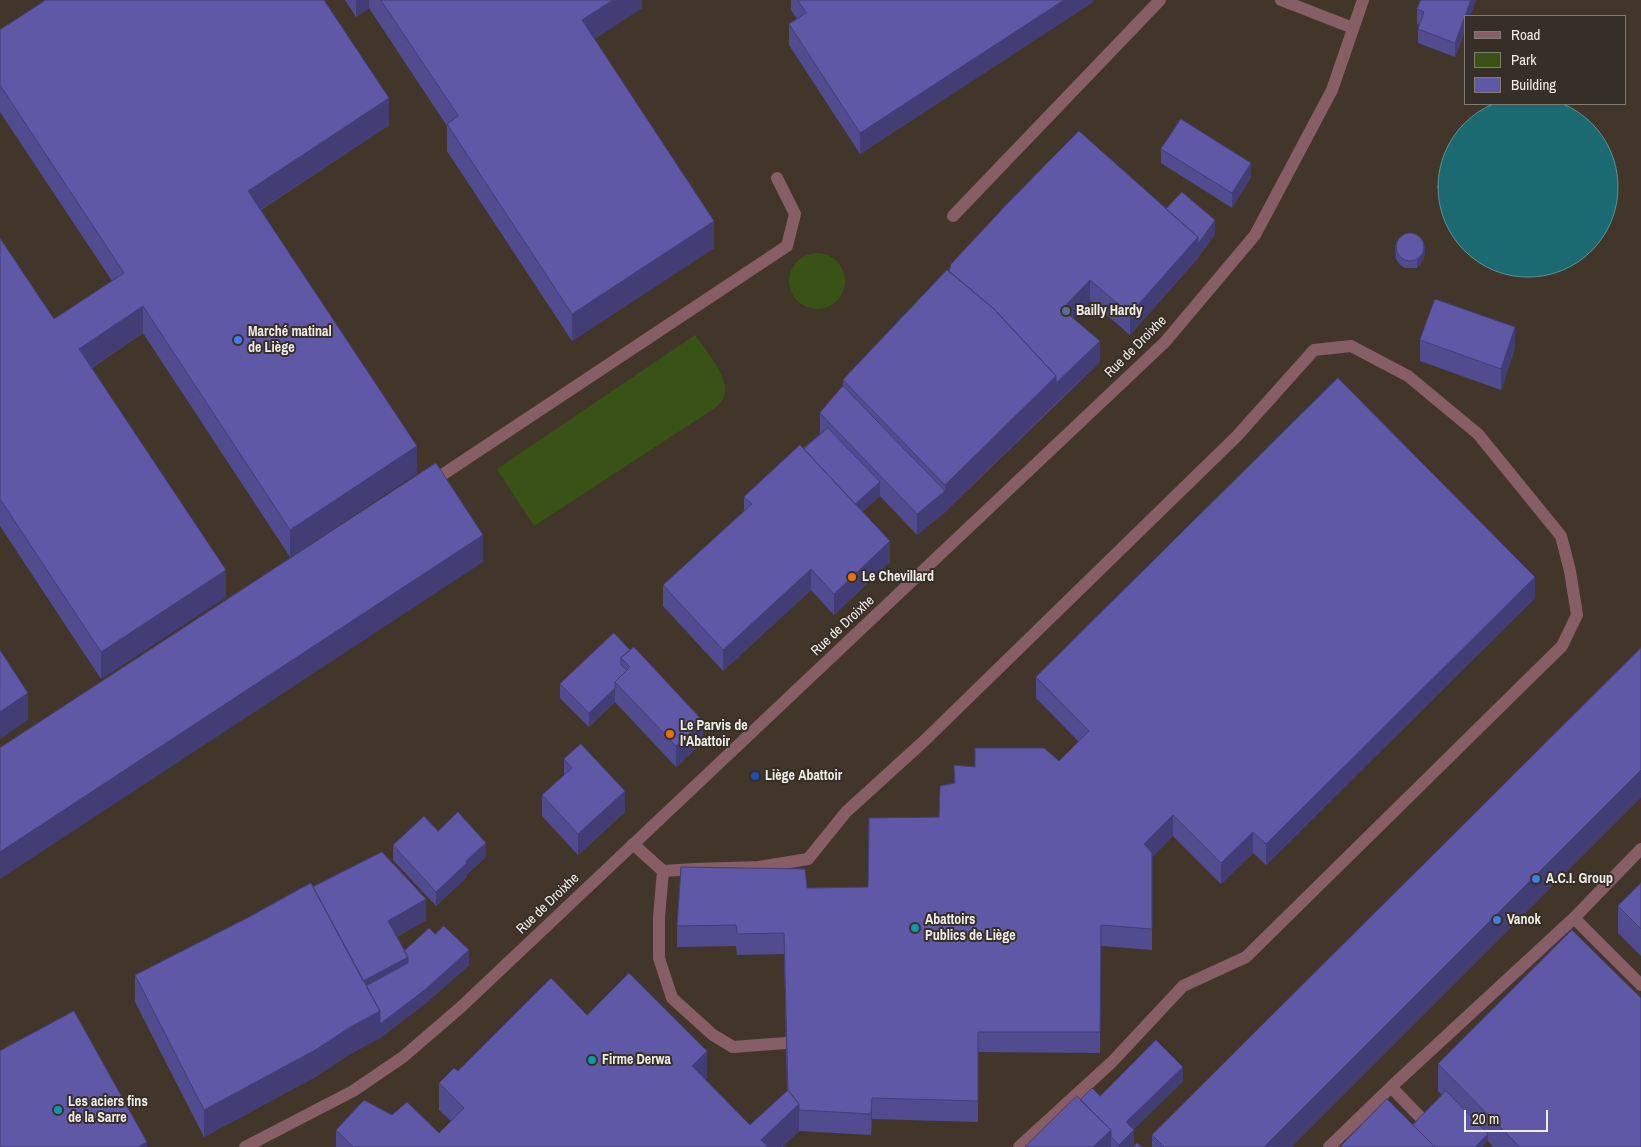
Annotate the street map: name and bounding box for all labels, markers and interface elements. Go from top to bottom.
legend [1464,15,1626,105]
text: Road [1511,24,1540,45]
text: Park [1511,49,1536,70]
text: Building [1511,74,1556,95]
place label: Bailly Hardy [1076,303,1142,319]
marker: Bailly Hardy [1060,305,1072,317]
street label: Rue de Droixhe [1102,313,1170,381]
place label: Marché matinal de Liège [248,324,332,357]
marker: Marché matinal de Liège [232,334,244,346]
place label: Le Chevillard [862,569,934,585]
marker: Le Chevillard [846,571,858,583]
street label: Rue de Droixhe [808,592,878,660]
place label: Le Parvis de l'Abattoir [680,718,748,750]
marker: Le Parvis de l'Abattoir [664,728,676,740]
place label: Liège Abattoir [765,768,842,784]
marker: Liège Abattoir [749,770,761,782]
street label: Rue de Droixhe [513,870,583,938]
place label: A.C.I. Group [1546,871,1613,887]
marker: A.C.I. Group [1530,873,1542,885]
place label: Abattoirs Publics de Liège [925,912,1016,944]
place label: Vanok [1507,912,1541,928]
marker: Vanok [1491,914,1503,926]
marker: Abattoirs Publics de Liège [909,922,921,934]
place label: Firme Derwa [602,1052,671,1068]
marker: Firme Derwa [586,1054,598,1066]
place label: Les aciers fins de la Sarre [68,1094,148,1126]
scale bar [1466,1100,1550,1132]
marker: Les aciers fins de la Sarre [52,1104,64,1116]
text: 20 m [1472,1108,1499,1129]

